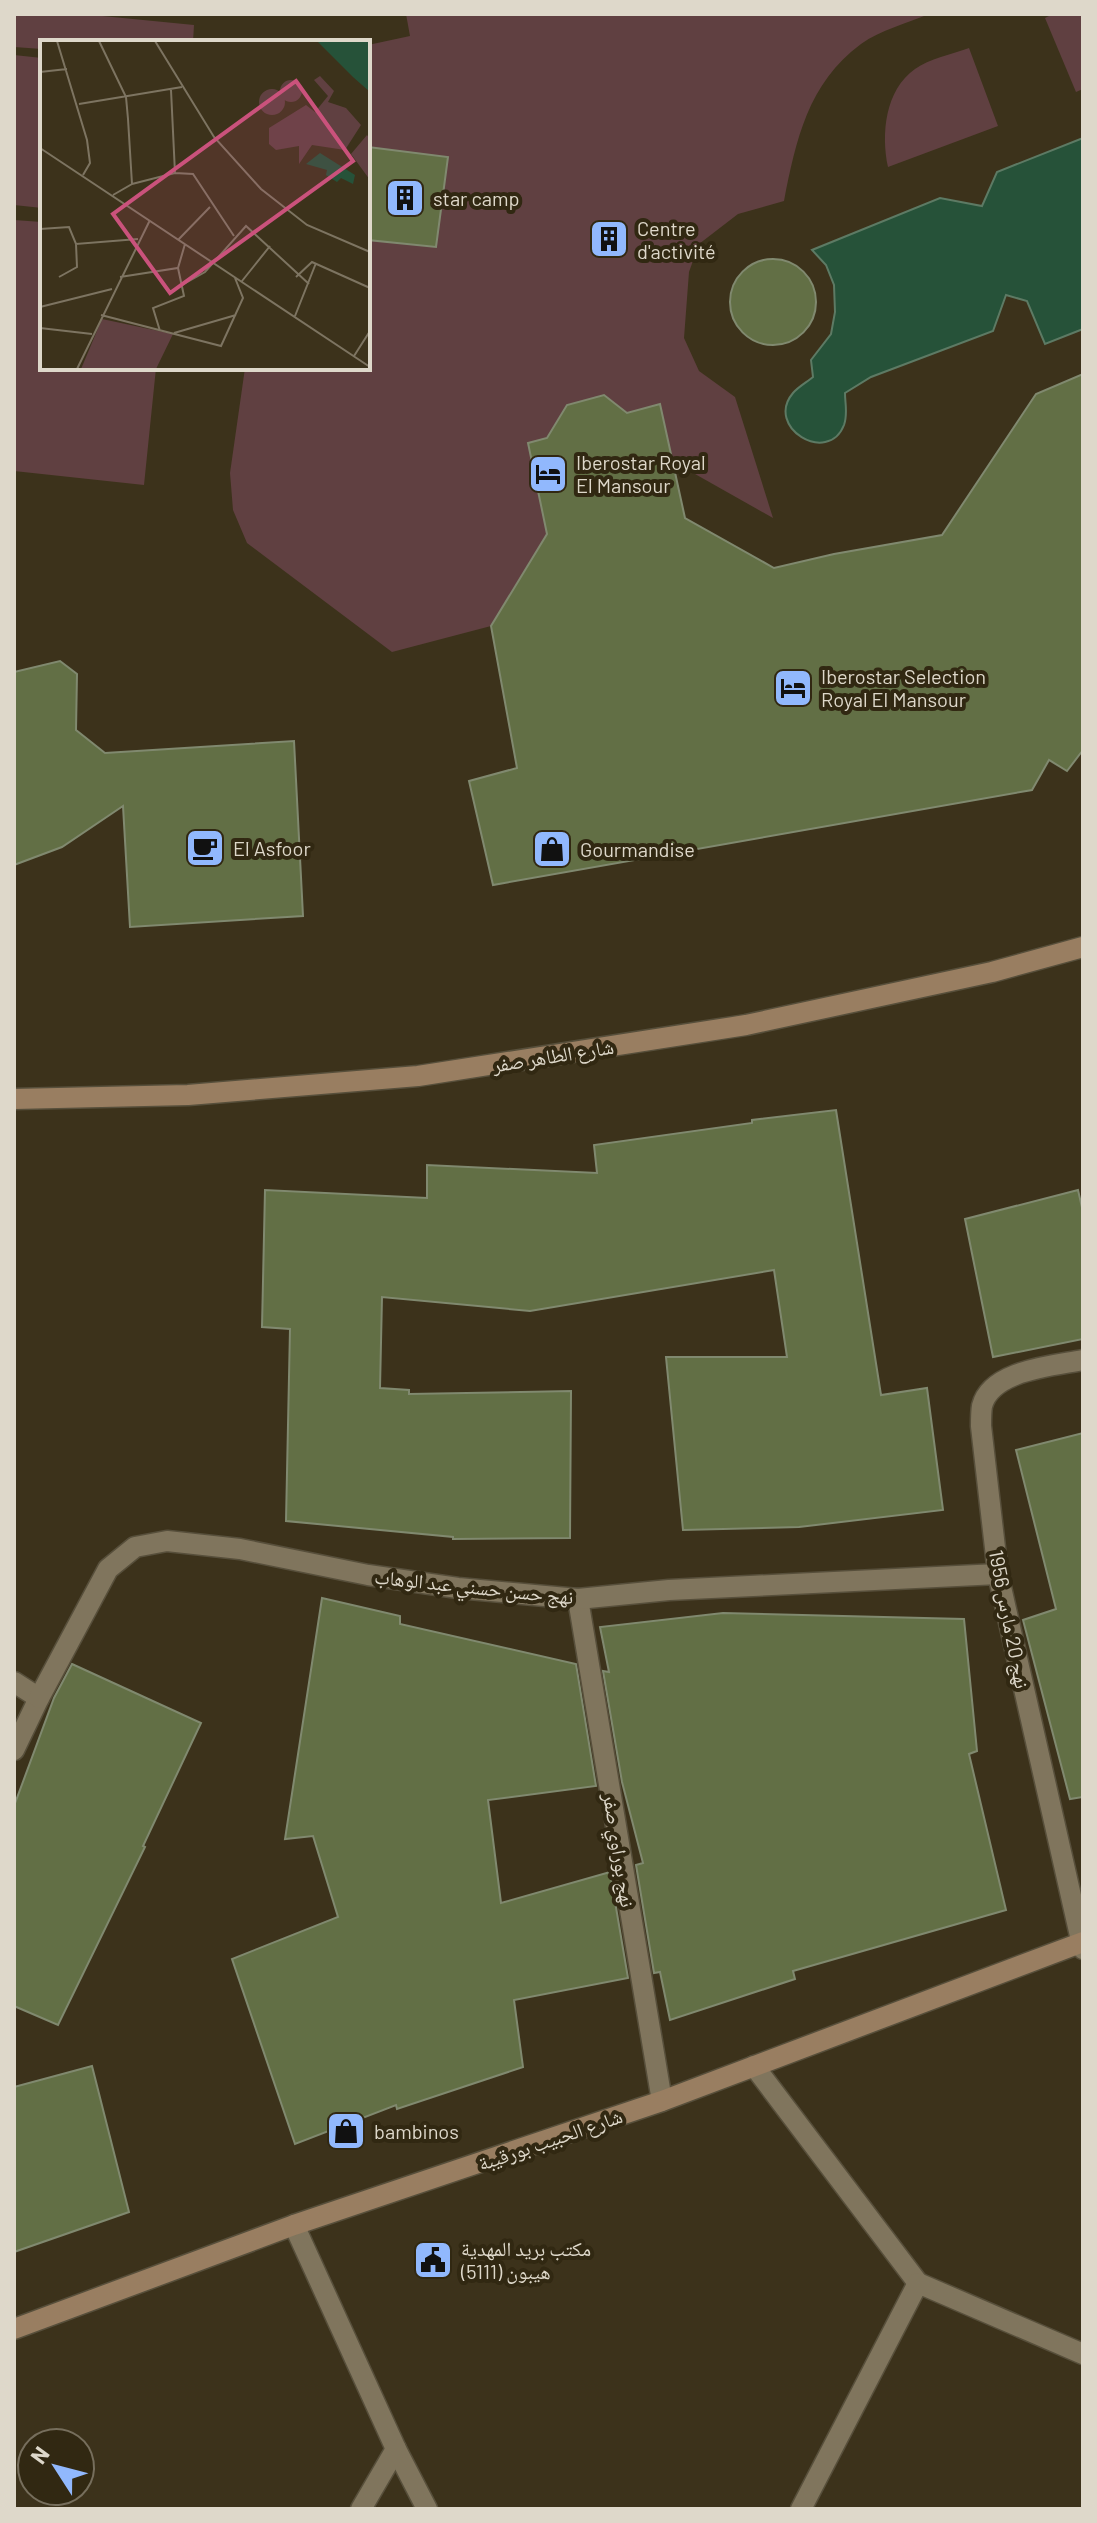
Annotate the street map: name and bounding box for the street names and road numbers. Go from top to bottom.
street label: شارع الطاهر صفر [490,1034,616,1079]
street label: نهج 20 مارس 1956 [983,1548,1035,1691]
street label: نهج حسن حسني عبد الوهاب [373,1564,575,1613]
street label: نهج بوراوي صفر [594,1790,641,1909]
street label: شارع الحبيب بورقيبة [475,2103,626,2177]

